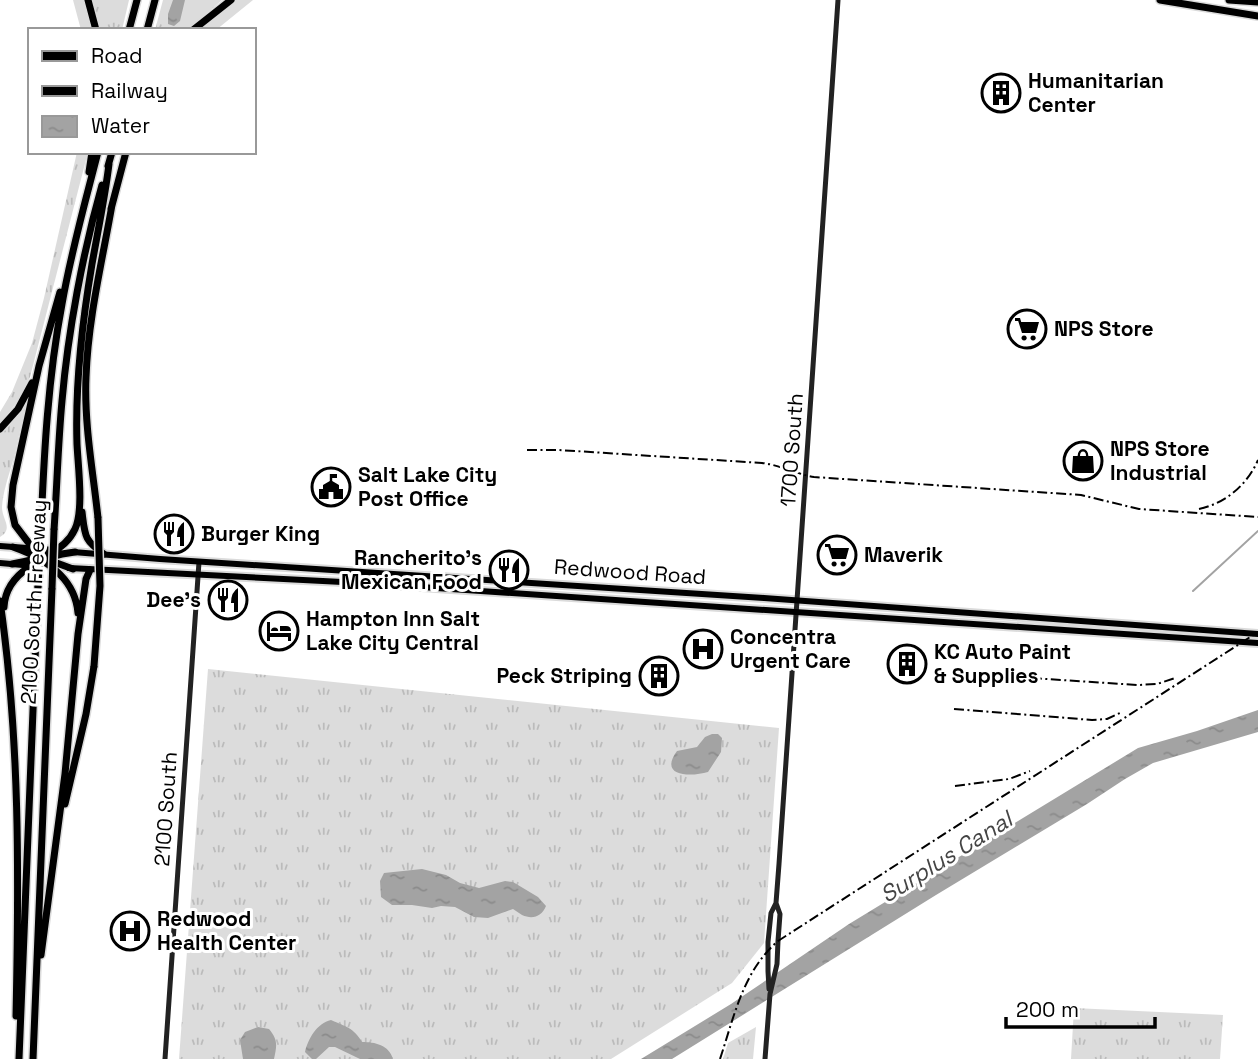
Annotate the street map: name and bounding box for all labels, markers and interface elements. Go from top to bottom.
legend [28,28,256,154]
text: Road [91,42,143,69]
place label: Humanitarian Center [1028,67,1164,118]
building icon: Humanitarian Center [980,72,1022,114]
text: Railway [91,77,168,104]
text: Water [91,112,150,139]
supermarket icon: NPS Store [1006,308,1048,350]
place label: NPS Store [1054,315,1154,342]
street label: 1700 South [774,392,809,508]
place label: NPS Store Industrial [1110,435,1210,486]
shop icon: NPS Store Industrial [1062,440,1104,482]
place label: Salt Lake City Post Office [358,461,497,512]
public building icon: Salt Lake City Post Office [310,466,352,508]
street label: 2100 South Freeway [15,499,52,705]
restaurant icon: Burger King [153,513,195,555]
place label: Burger King [201,520,320,547]
supermarket icon: Maverik [816,534,858,576]
place label: Maverik [864,541,943,568]
place label: Rancherito's Mexican Food [341,544,482,595]
restaurant icon: Rancherito's Mexican Food [488,549,530,591]
street label: Redwood Road [553,553,707,590]
restaurant icon: Dee's [207,579,249,621]
place label: Dee's [146,586,201,613]
place label: Hampton Inn Salt Lake City Central [306,605,480,656]
hotel icon: Hampton Inn Salt Lake City Central [258,610,300,652]
place label: Concentra Urgent Care [730,623,851,674]
hospital icon: Concentra Urgent Care [682,628,724,670]
place label: KC Auto Paint & Supplies [934,638,1071,689]
building icon: KC Auto Paint & Supplies [886,643,928,685]
building icon: Peck Striping [638,655,680,697]
place label: Peck Striping [496,662,632,689]
street label: 2100 South [148,751,183,867]
water label: Surplus Canal [874,803,1020,910]
place label: Redwood Health Center [157,905,296,956]
hospital icon: Redwood Health Center [109,910,151,952]
scale bar [1006,986,1155,1030]
text: 200 m [1016,996,1079,1023]

